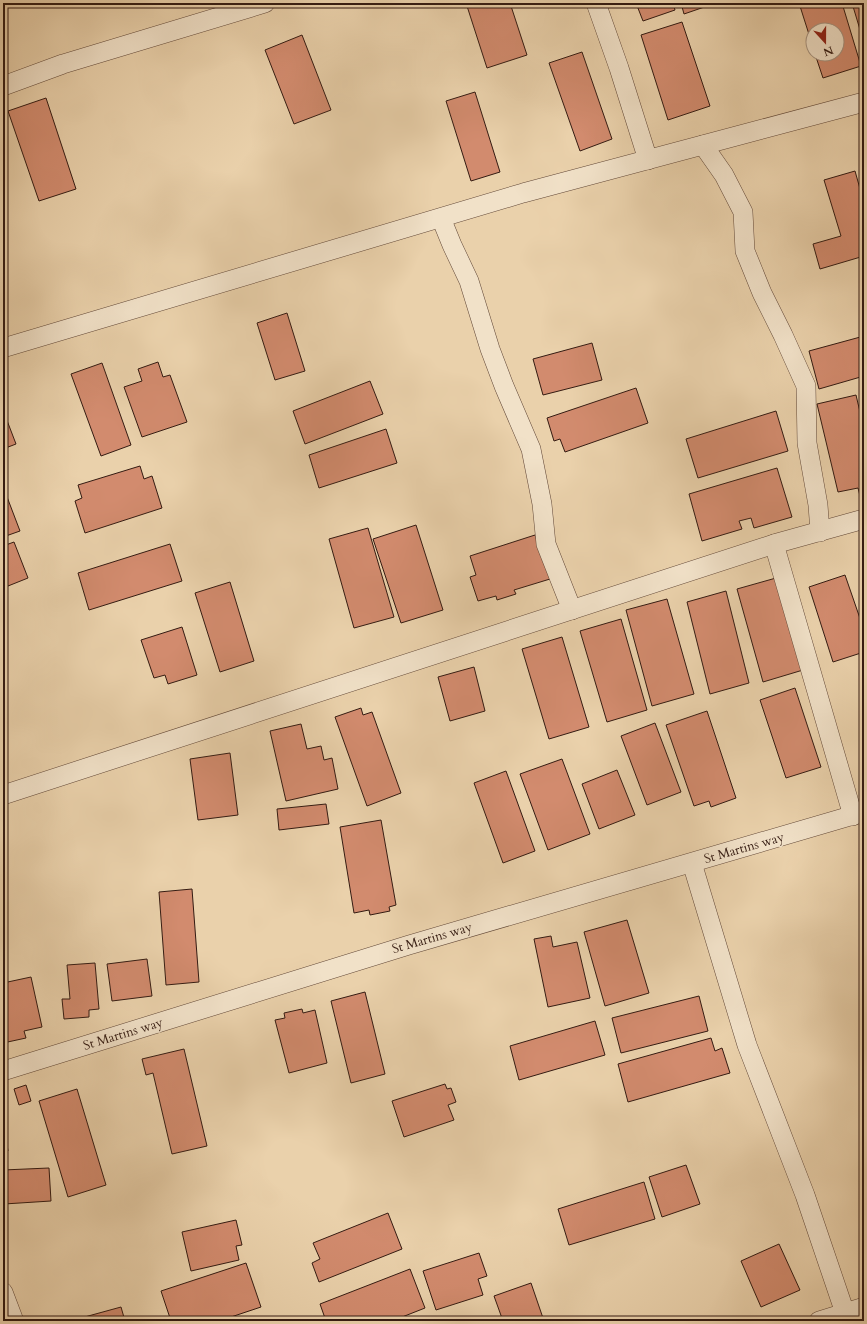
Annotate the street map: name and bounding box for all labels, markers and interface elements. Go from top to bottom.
north arrow [805,22,845,62]
text: N [821,42,836,60]
street label: St Martins way [702,828,786,868]
street label: St Martins way [390,918,474,958]
street label: St Martins way [81,1013,165,1055]

